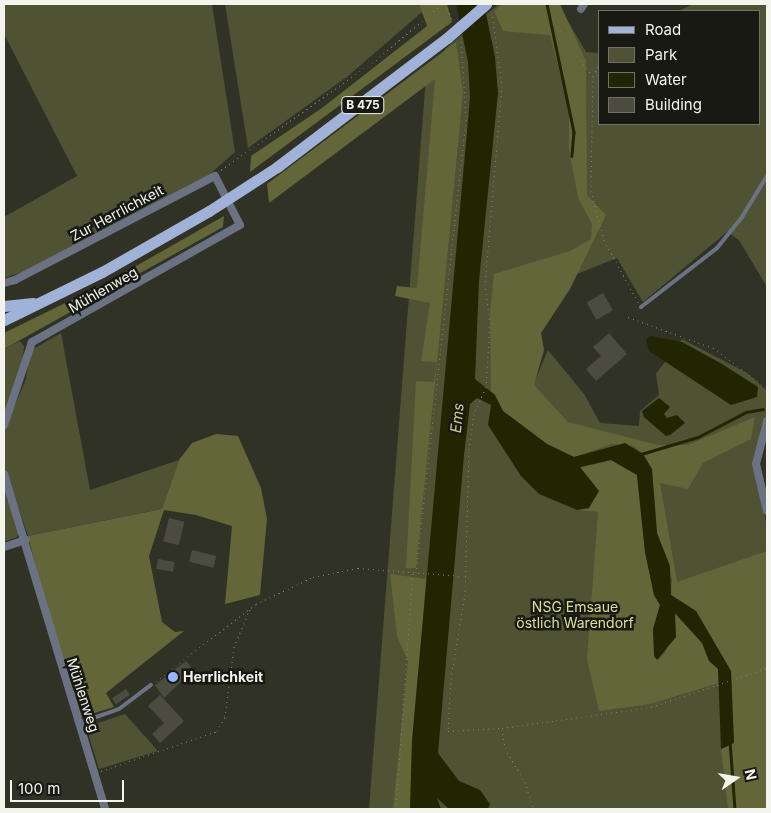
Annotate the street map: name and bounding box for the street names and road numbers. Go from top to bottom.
road number: B 475 [340,96,386,114]
street label: Zur Herrlichkeit [68,182,166,244]
street label: Mühlenweg [65,263,141,317]
street label: Mühlenweg [63,656,103,734]

